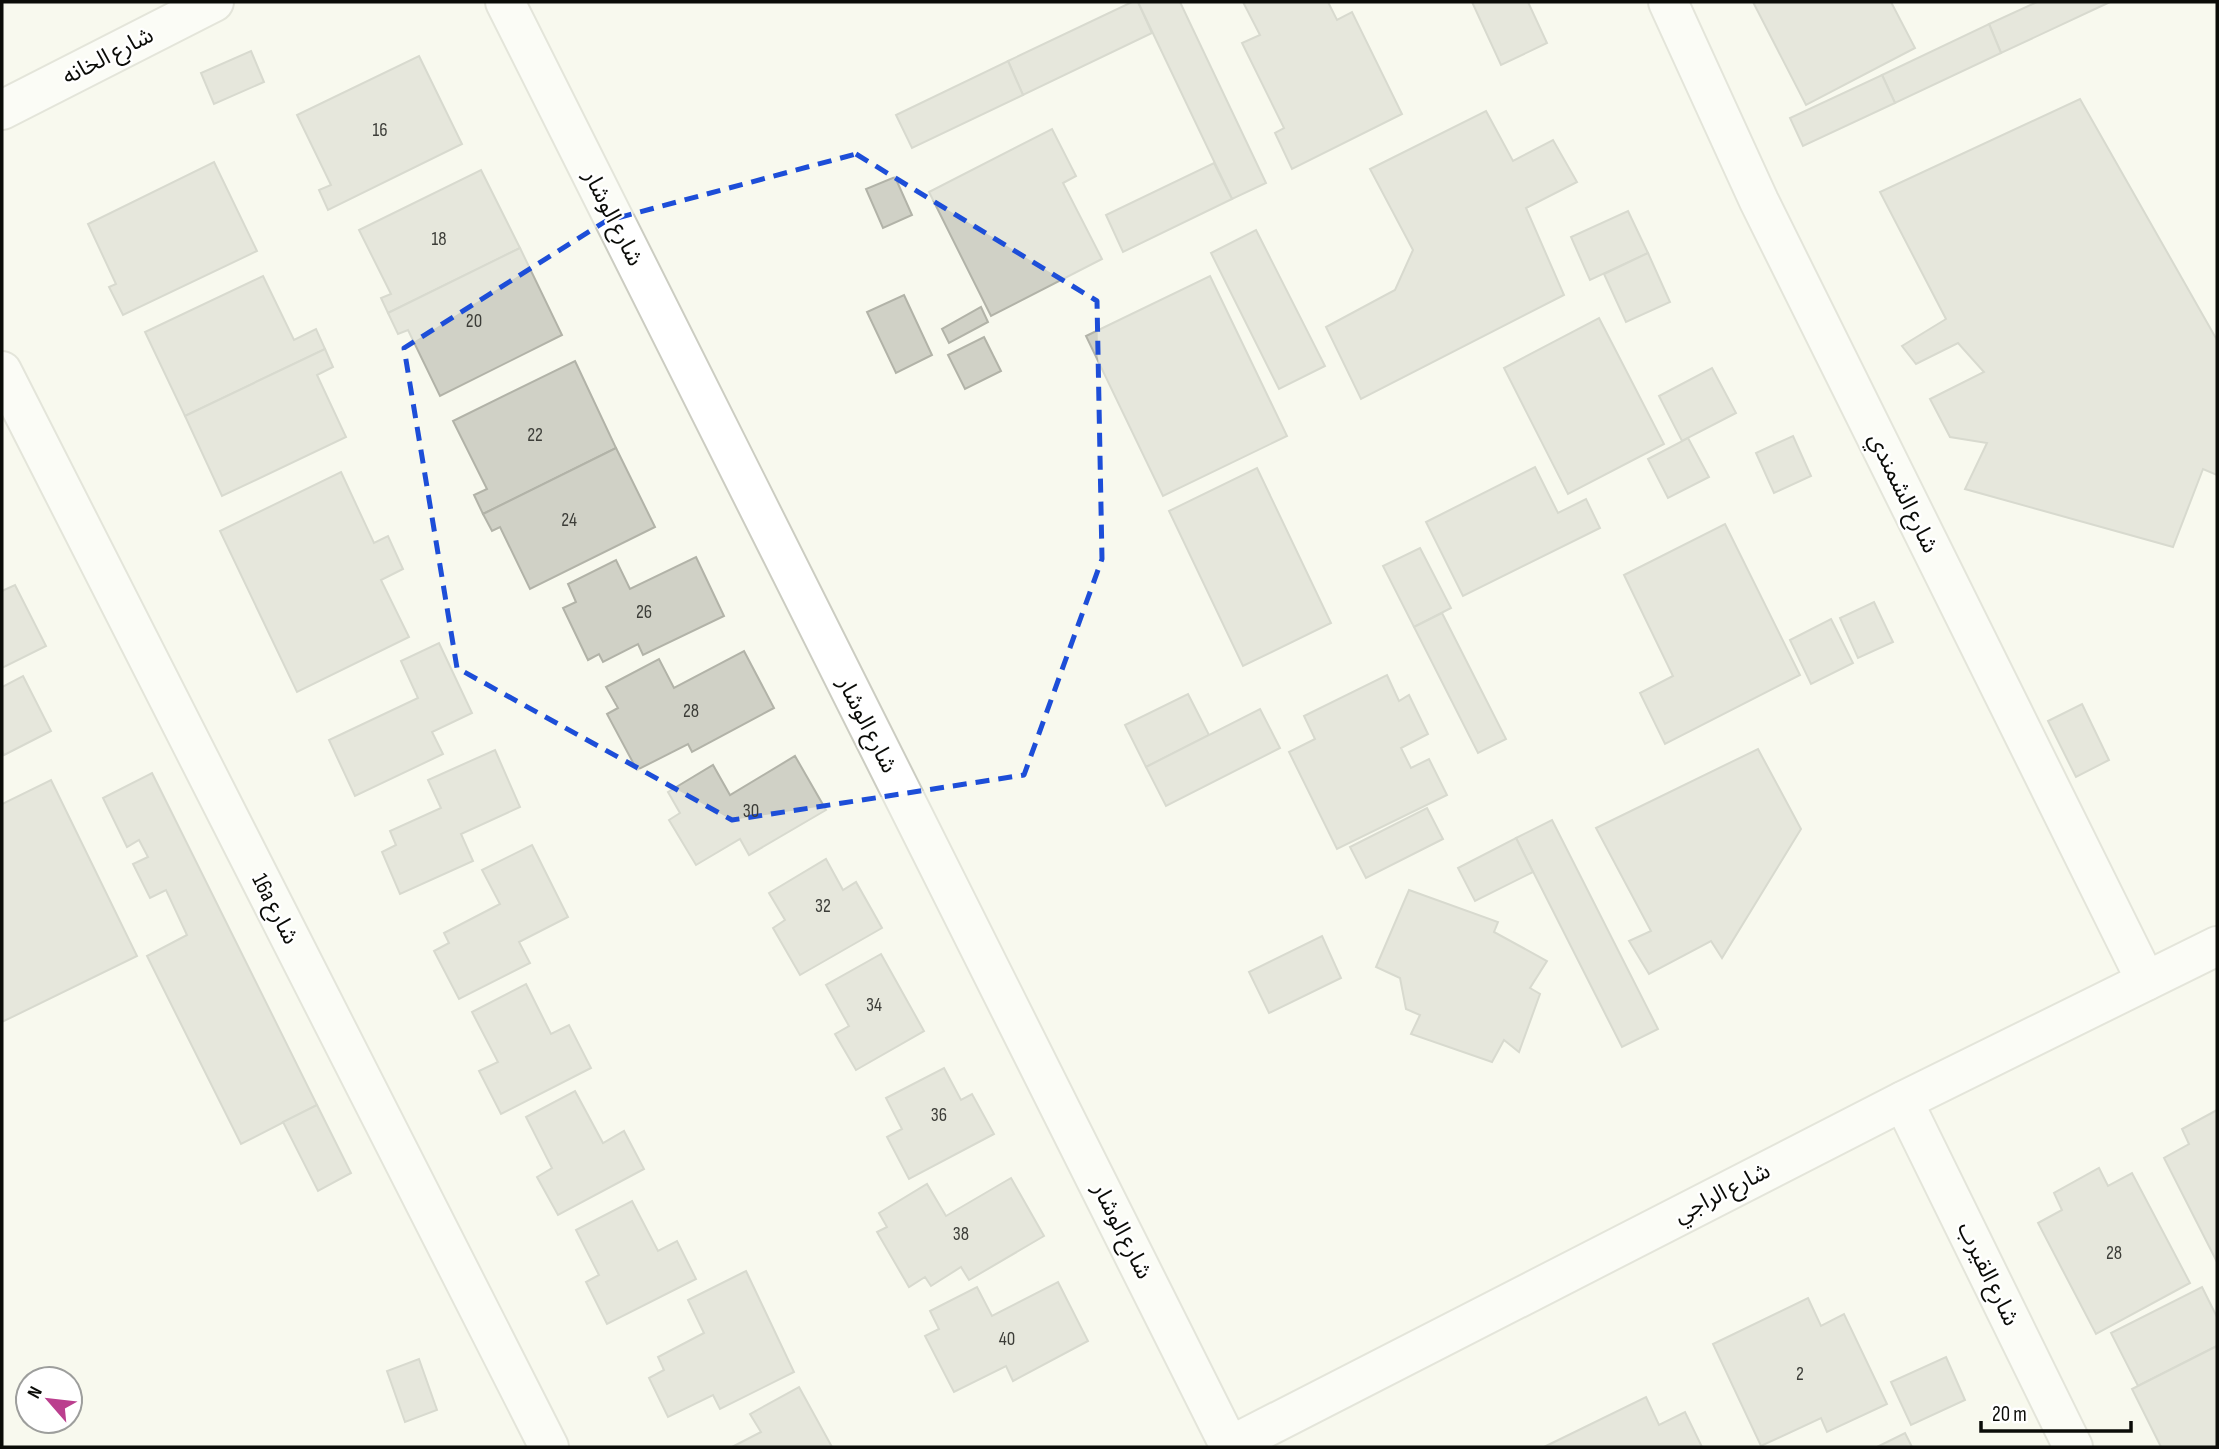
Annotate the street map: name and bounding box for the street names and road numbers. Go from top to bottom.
street label: شارع الخانه [58,21,159,93]
street label: شارع الوشار [575,164,649,272]
street label: شارع الشمندي [1860,428,1944,559]
street label: شارع الوشار [829,671,903,779]
street label: 16a شارع [244,869,305,950]
street label: شارع الراجي [1669,1157,1776,1231]
street label: شارع الوشار [1084,1177,1158,1285]
street label: شارع القيرب [1949,1218,2025,1331]

